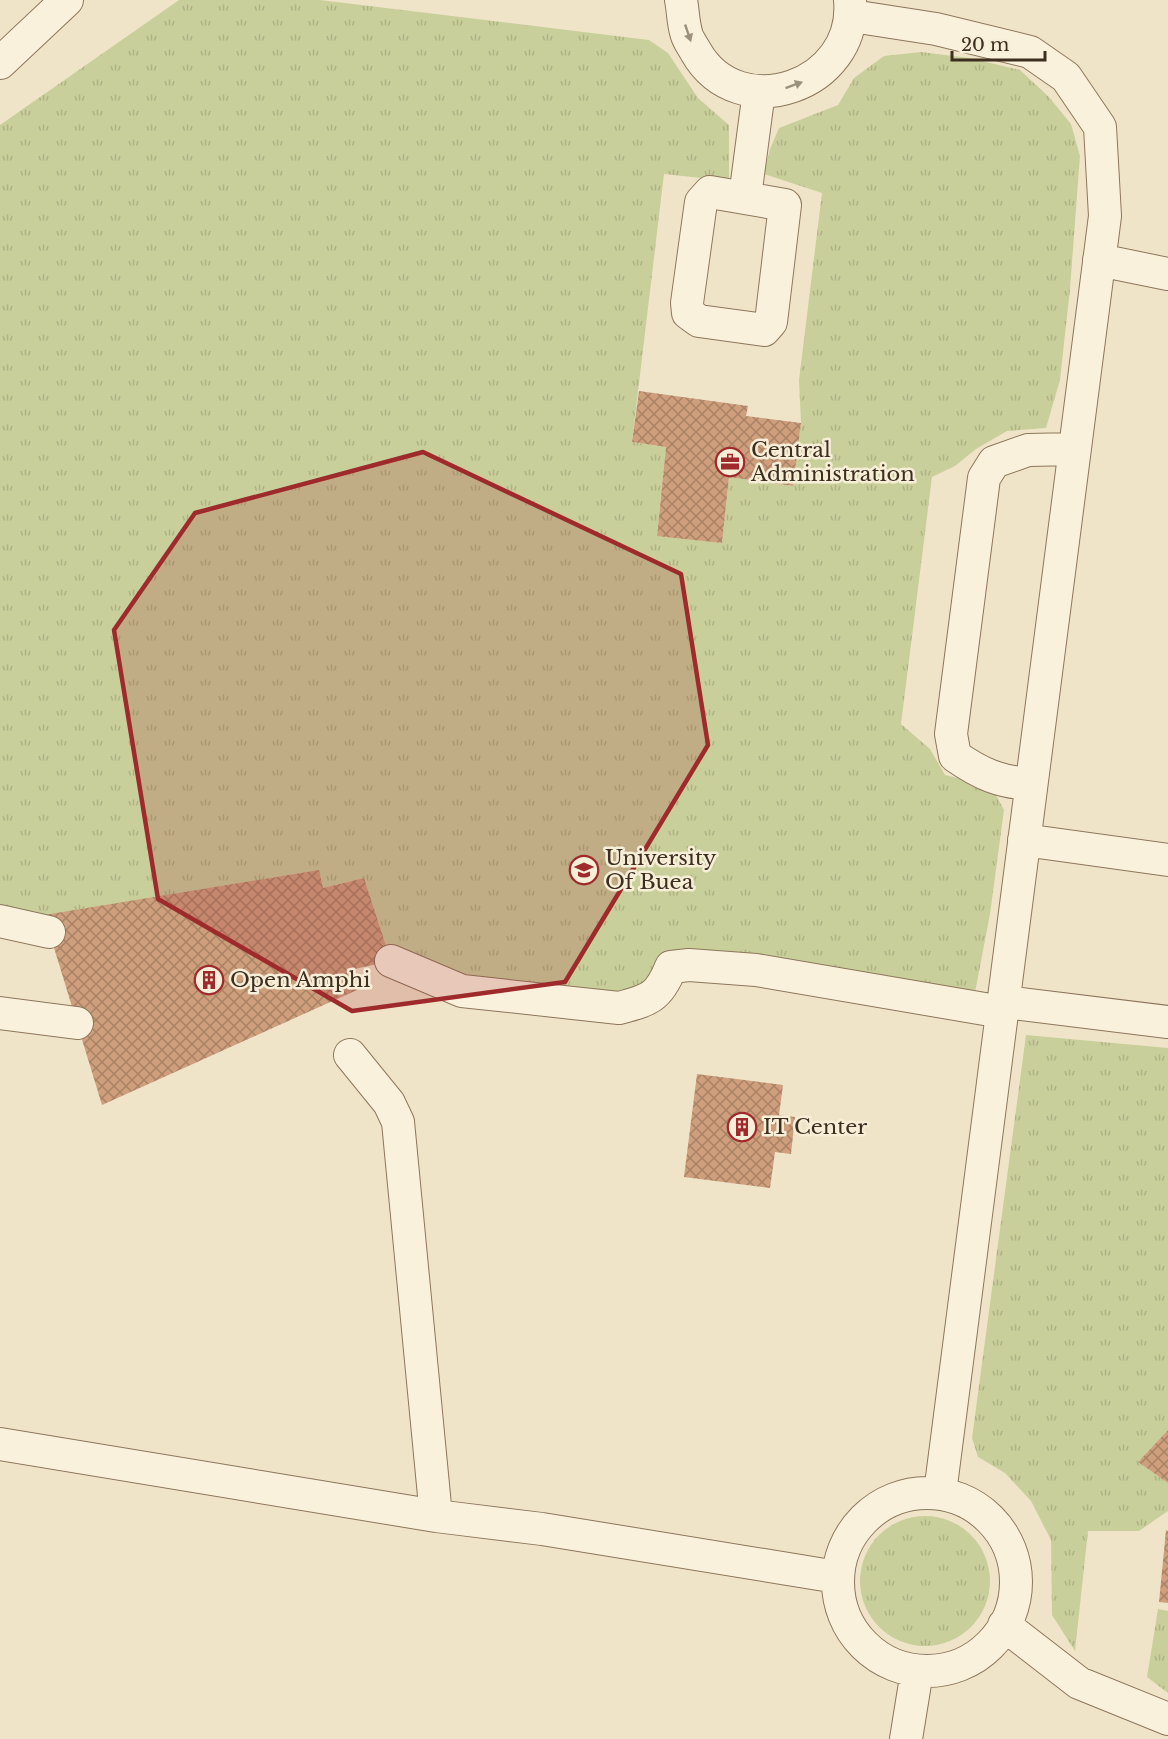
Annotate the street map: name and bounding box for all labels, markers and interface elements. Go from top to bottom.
one-way arrow [683,24,693,42]
scale bar [952,24,1045,62]
text: 20 m [961,34,1009,56]
one-way arrow [786,80,804,90]
place label: Central Administration [750,437,915,487]
office icon: Central Administration [714,446,746,478]
place label: University Of Buea [605,845,717,895]
school or university icon: University Of Buea [568,854,600,886]
building icon: Open Amphi [193,964,225,996]
place label: Open Amphi [230,967,370,993]
building icon: IT Center [726,1111,758,1143]
place label: IT Center [763,1114,867,1140]

